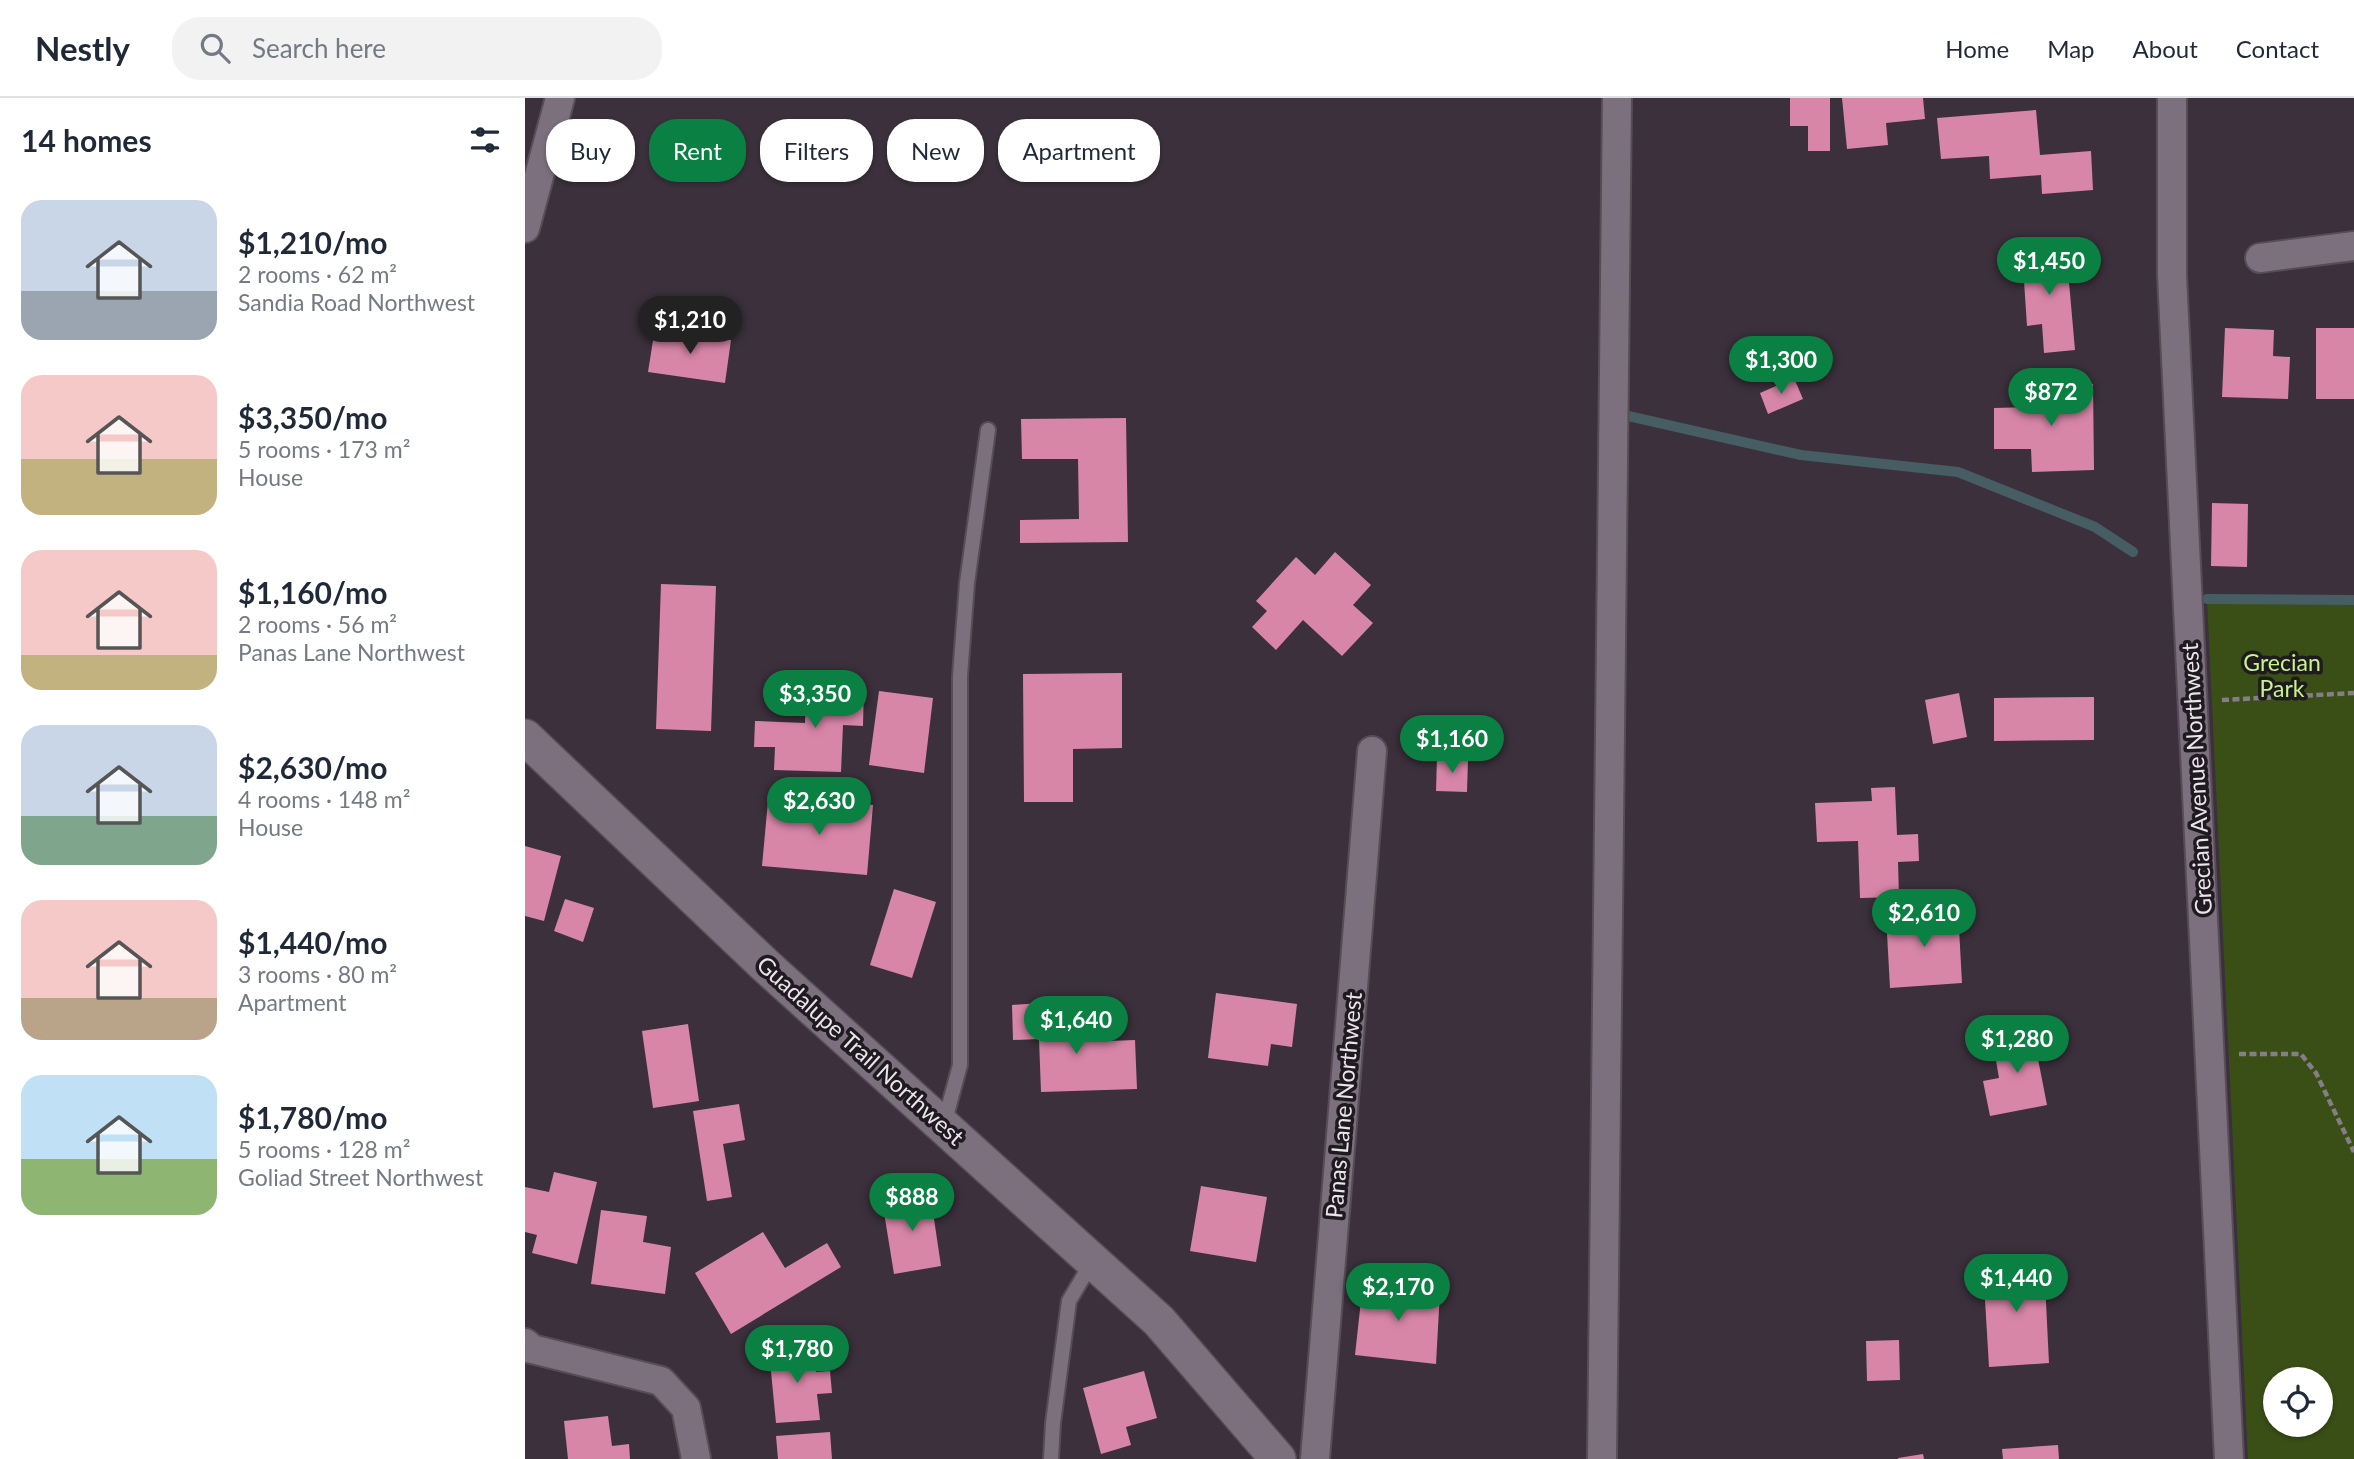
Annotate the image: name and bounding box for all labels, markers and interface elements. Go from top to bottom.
search box [172,17,662,80]
text: Nestly [35,28,130,68]
icon: search [196,29,234,67]
text: Search here [252,32,386,64]
text: Home [1945,34,2009,63]
text: Map [2047,34,2095,63]
text: About [2133,34,2198,63]
text: Contact [2236,34,2319,63]
chip: Buy [546,119,635,182]
chip: Rent [649,119,746,182]
chip: Filters [760,119,873,182]
chip: New [887,119,984,182]
chip: Apartment [998,119,1160,182]
icon: filters [466,121,504,159]
text: 14 homes [21,122,152,158]
text: $1,210/mo [238,224,387,260]
icon: home [77,228,161,312]
pin: $1,450 [1992,238,2106,297]
text: $1,450 [2013,246,2085,274]
text: 2 rooms · 62 m² [238,260,397,288]
text: Sandia Road Northwest [238,288,475,316]
pin: $1,210 [633,296,747,356]
text: $1,210 [654,305,726,333]
pin: $1,300 [1724,336,1838,396]
text: $1,300 [1745,345,1817,373]
pin: $872 [2010,368,2092,428]
text: $872 [2024,377,2078,405]
text: $3,350/mo [238,399,387,435]
icon: home [77,403,161,487]
text: 5 rooms · 173 m² [238,435,410,463]
text: House [238,463,303,491]
text: $1,160/mo [238,574,387,610]
icon: home [77,578,161,662]
text: 2 rooms · 56 m² [238,610,397,638]
text: Panas Lane Northwest [238,638,465,666]
street label: Grecian Avenue Northwest [2175,641,2217,916]
park label: Grecian Park [2243,648,2321,702]
pin: $3,350 [758,670,872,730]
text: $3,350 [779,679,851,707]
pin: $1,160 [1395,716,1509,775]
text: $1,160 [1416,724,1488,752]
text: $2,630/mo [238,749,387,785]
icon: home [77,753,161,837]
pin: $2,630 [762,778,876,837]
text: 4 rooms · 148 m² [238,785,410,813]
text: $2,630 [783,786,855,814]
text: House [238,813,303,841]
pin: $2,610 [1867,890,1981,949]
text: $2,610 [1888,898,1960,926]
text: $1,440/mo [238,924,387,960]
icon: home [77,928,161,1012]
street label: Guadalupe Trail Northwest [752,950,971,1151]
text: 3 rooms · 80 m² [238,960,397,988]
text: Apartment [238,988,346,1016]
street label: Panas Lane Northwest [1319,990,1367,1219]
pin: $1,640 [1019,996,1133,1056]
text: $1,640 [1040,1005,1112,1033]
pin: $1,280 [1960,1016,2074,1075]
text: $1,280 [1981,1024,2053,1052]
text: $1,780/mo [238,1099,387,1135]
icon: home [77,1103,161,1187]
text: 5 rooms · 128 m² [238,1135,410,1163]
text: Goliad Street Northwest [238,1163,483,1191]
pin: $888 [871,1174,953,1233]
text: $888 [885,1182,939,1210]
pin: $1,440 [1959,1254,2073,1314]
text: $1,440 [1980,1263,2052,1291]
pin: $2,170 [1341,1264,1455,1323]
text: $2,170 [1362,1272,1434,1300]
pin: $1,780 [740,1326,854,1385]
text: $1,780 [761,1334,833,1362]
map controls [2263,1367,2333,1437]
button: locate [2263,1367,2333,1437]

